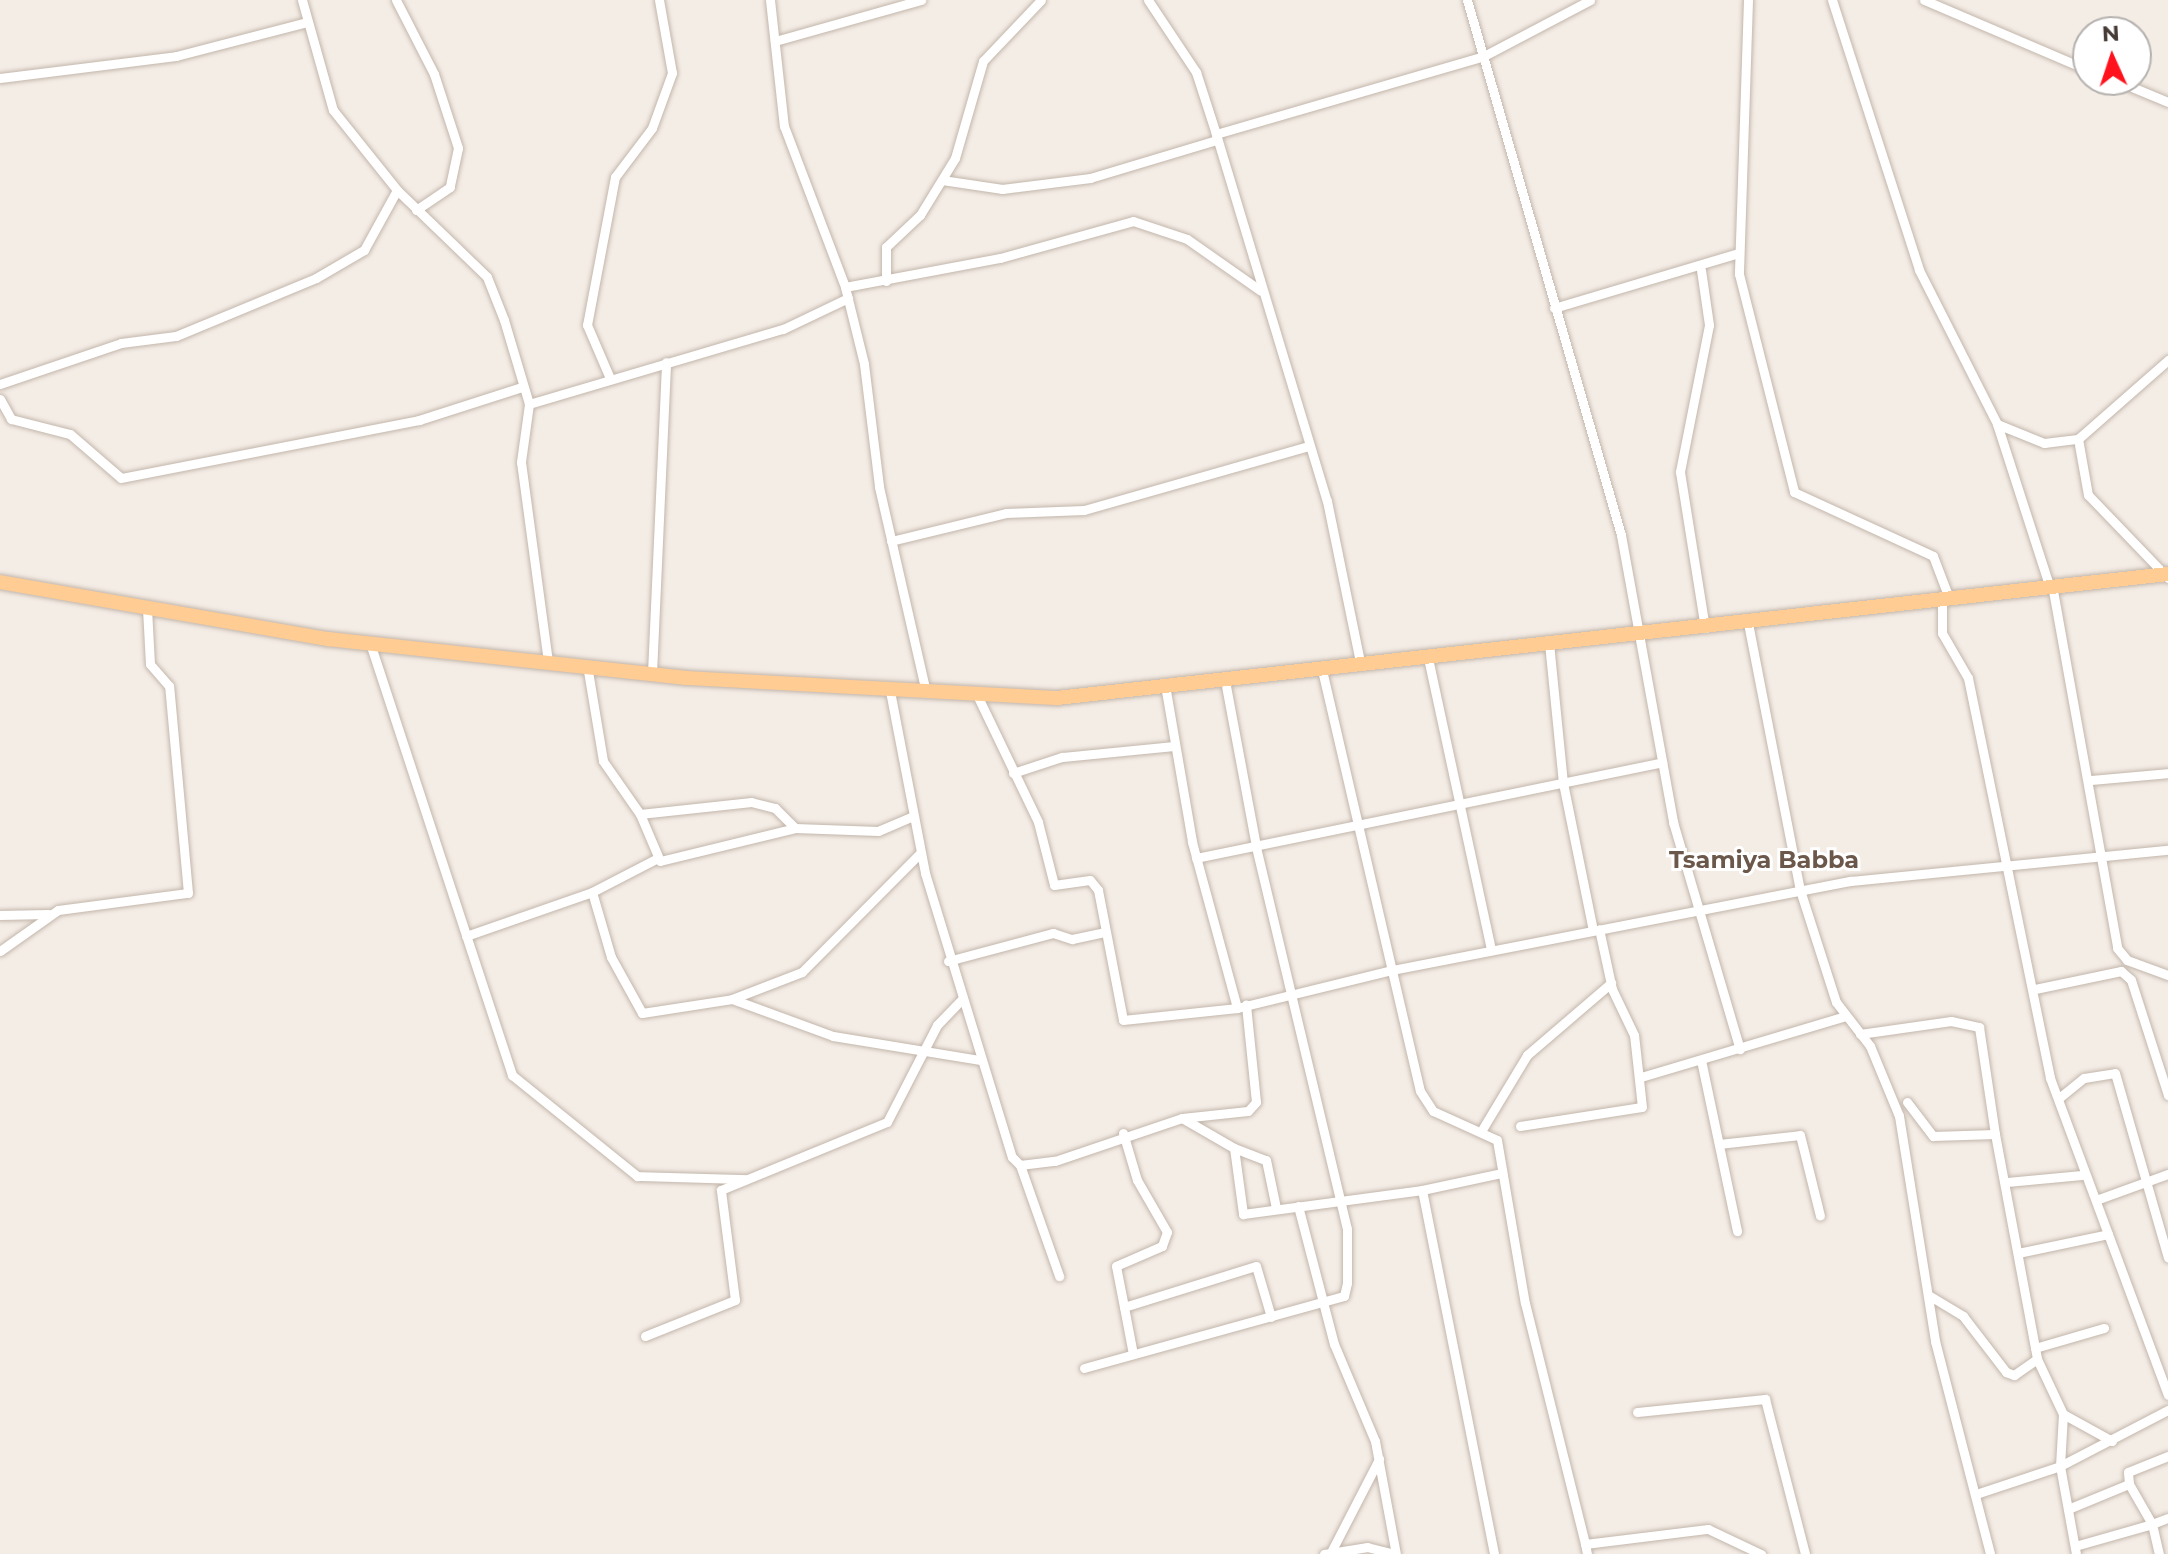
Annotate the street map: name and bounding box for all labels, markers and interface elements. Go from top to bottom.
north arrow [2072,16,2152,96]
text: N [2101,20,2120,47]
district label: Tsamiya Babba [1669,846,1859,874]

